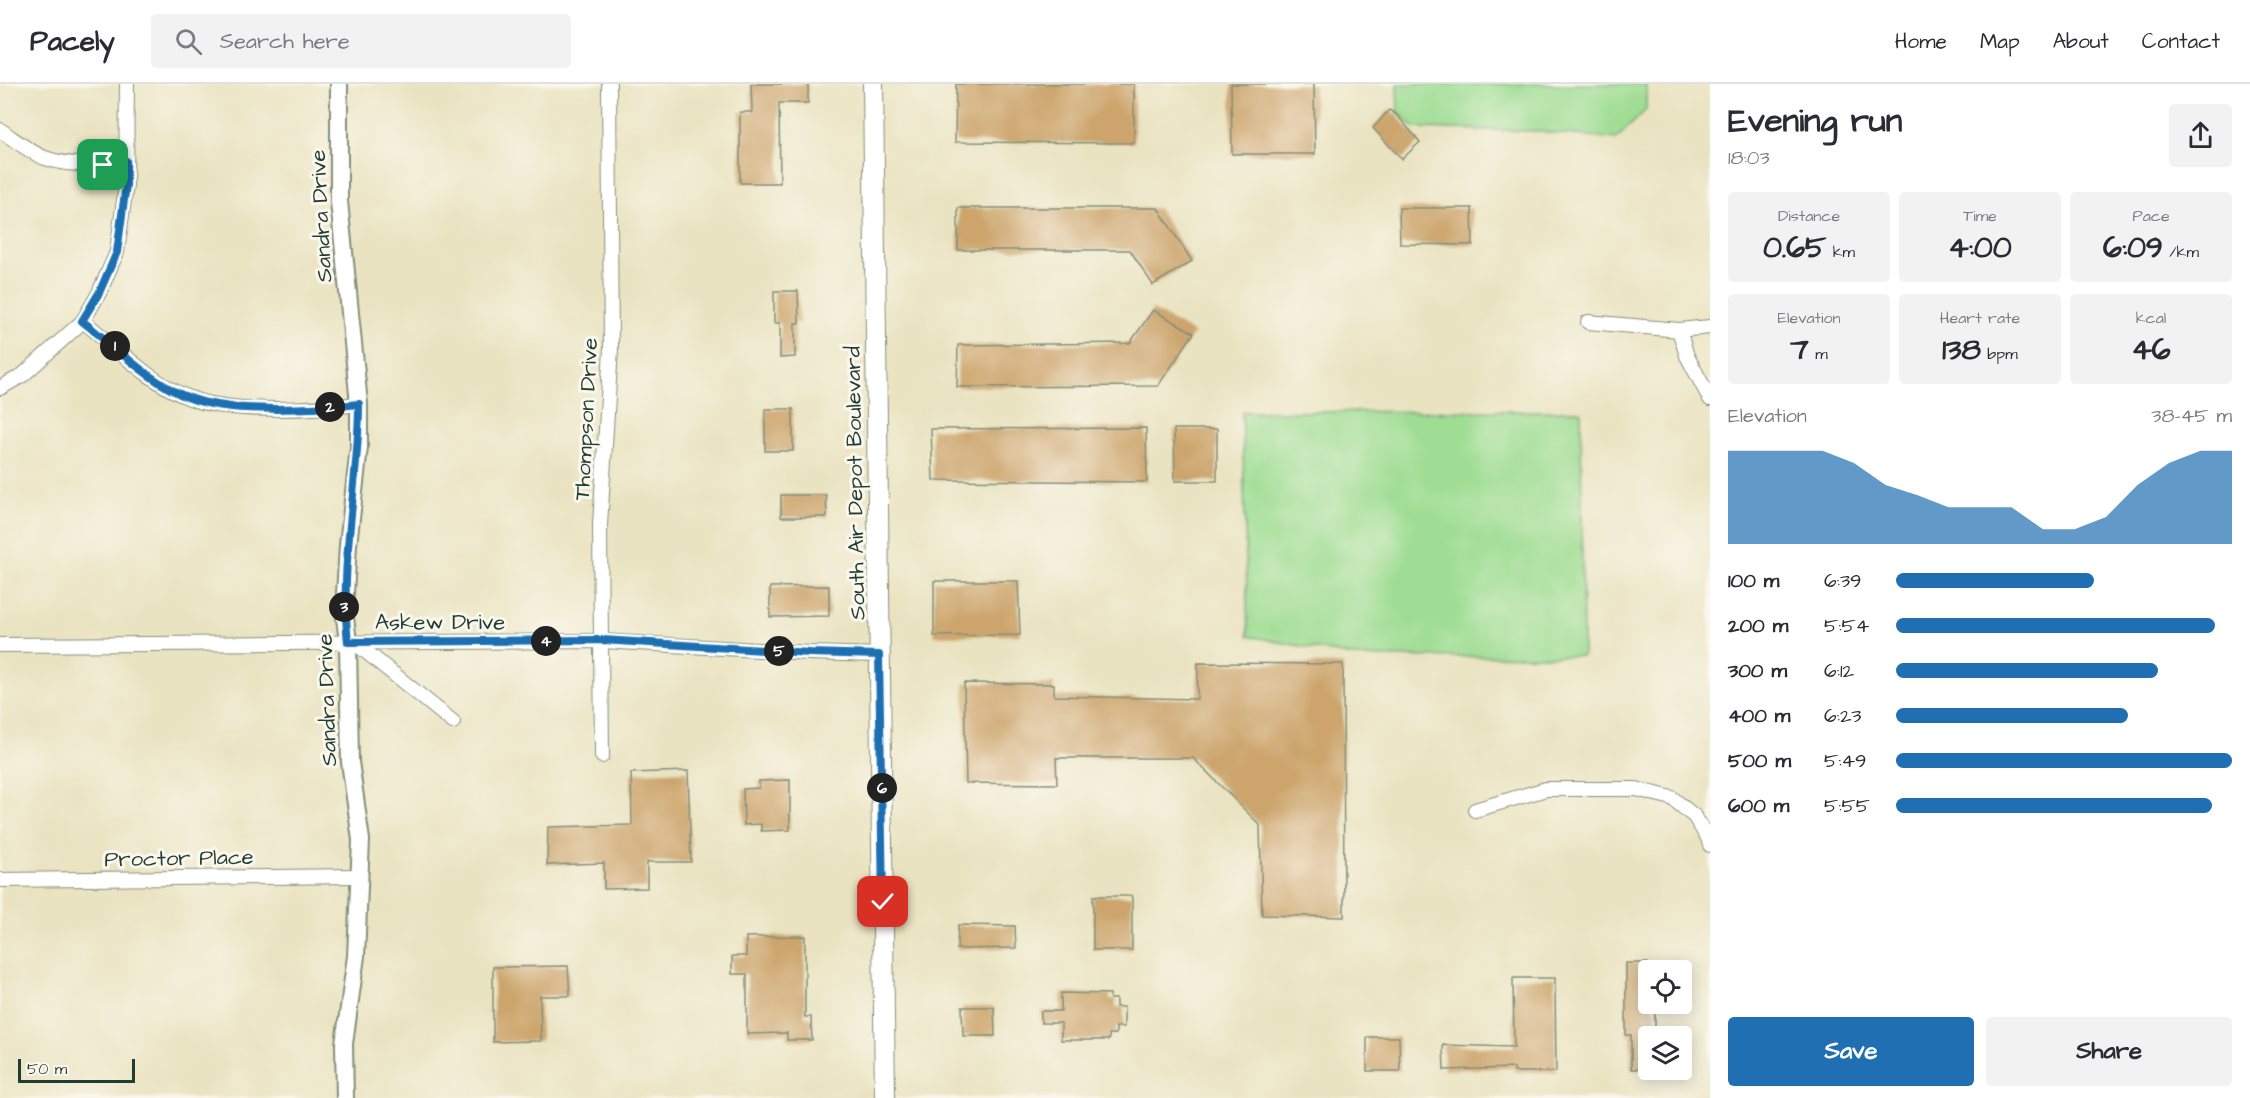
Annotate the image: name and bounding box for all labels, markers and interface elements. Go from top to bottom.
search box [151,14,571,68]
text: Pacely [30,22,115,61]
icon: search [172,25,205,58]
text: Search here [220,26,350,57]
text: Home [1895,27,1947,56]
text: Map [1980,27,2020,56]
text: About [2053,27,2109,56]
text: Contact [2142,27,2220,56]
text: Evening run [1728,98,1902,144]
button: share [2169,104,2232,167]
pin [77,139,128,190]
text: 18:03 [1728,144,1770,172]
icon: arrive [86,148,119,181]
street label: Sandra Drive [303,149,340,283]
text: Distance [1778,205,1840,227]
text: Time [1963,205,1997,227]
text: Pace [2132,205,2170,227]
text: 0.65 [1763,227,1826,269]
text: 4:00 [1948,227,2012,269]
text: 6:09 [2103,227,2163,269]
text: km [1826,241,1855,263]
text: /km [2163,241,2199,263]
text: Elevation [1778,307,1840,329]
text: Heart rate [1940,307,2020,329]
text: kcal [2136,307,2166,329]
text: 7 [1790,329,1809,371]
text: 138 [1942,329,1981,371]
text: 46 [2131,329,2171,371]
pin: 1 [100,331,130,361]
text: 1 [114,335,116,357]
street label: Thompson Drive [567,337,606,501]
text: m [1809,343,1828,365]
text: bpm [1981,343,2018,365]
street label: South Air Depot Boulevard [838,346,873,620]
pin: 2 [315,392,345,422]
text: 2 [325,396,335,418]
text: Elevation [1728,402,1807,430]
text: 38–45 m [2151,402,2232,430]
text: 100 m [1728,567,1779,595]
text: 6:39 [1824,567,1861,595]
pin: 3 [329,592,359,622]
text: 3 [340,596,348,618]
street label: Askew Drive [375,607,505,638]
text: 200 m [1728,612,1788,640]
text: 5:54 [1824,612,1869,640]
pin: 4 [531,626,561,656]
text: 4 [541,630,551,652]
street label: Sandra Drive [310,633,345,767]
pin: 5 [764,636,794,666]
text: 5 [773,640,785,662]
text: 300 m [1728,657,1787,685]
text: 6:12 [1824,657,1854,685]
text: 400 m [1728,702,1790,730]
text: 6:23 [1824,702,1862,730]
text: 500 m [1728,747,1791,775]
text: 5:49 [1824,747,1867,775]
pin: 6 [867,773,897,803]
text: 6 [877,777,887,799]
text: 600 m [1728,792,1789,820]
text: 5:55 [1824,792,1870,820]
street label: Proctor Place [104,842,254,875]
pin [857,876,908,927]
icon: check [866,885,899,918]
map controls [1638,960,1692,1080]
button: locate [1638,960,1692,1014]
button: Save [1728,1017,1974,1086]
button: Share [1986,1017,2232,1086]
button: layers [1638,1026,1692,1080]
scale bar [18,1056,135,1084]
text: 50 m [27,1058,67,1080]

